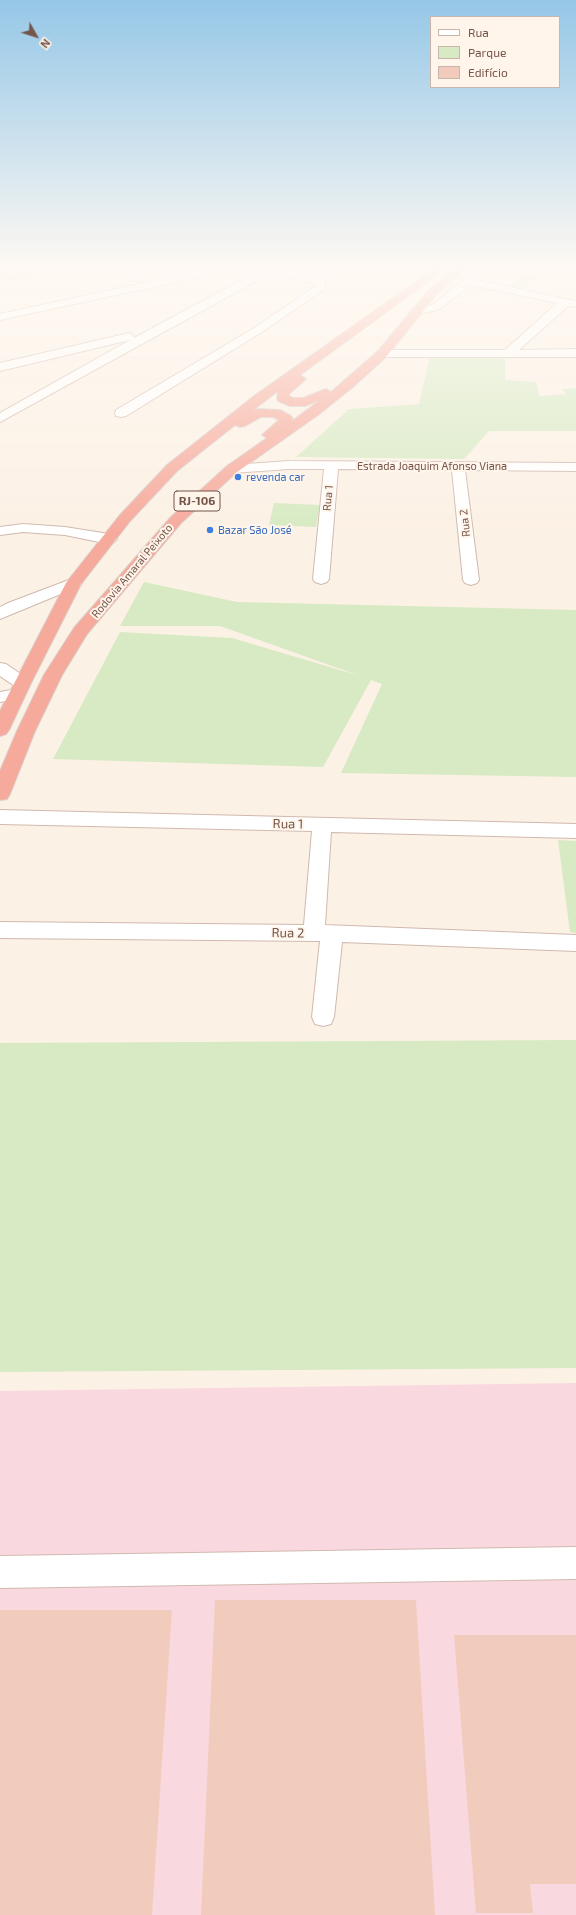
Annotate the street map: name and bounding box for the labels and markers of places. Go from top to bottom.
place label: revenda car [246,470,305,484]
marker: revenda car [233,472,243,482]
place label: Bazar São José [218,523,292,537]
marker: Bazar São José [205,525,215,535]

